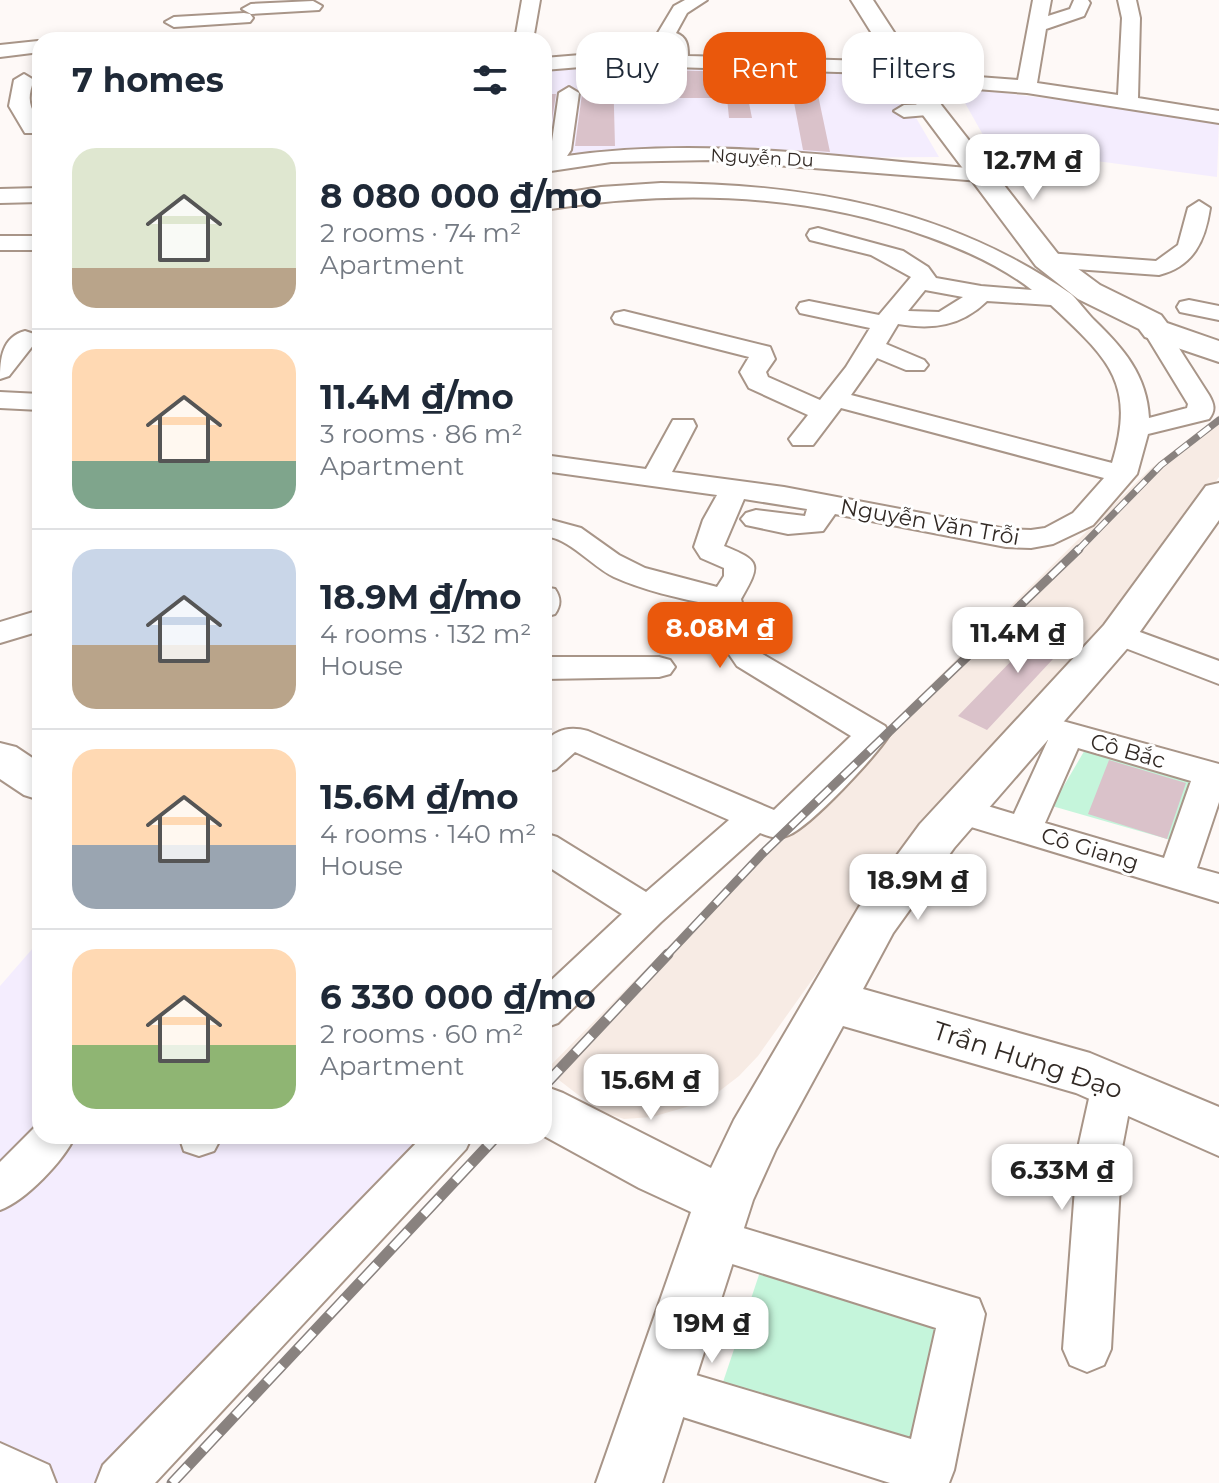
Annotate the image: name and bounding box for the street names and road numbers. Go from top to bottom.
street label: Nguyễn Du [710,144,814,172]
street label: Nguyễn Văn Trỗi [838,493,1022,551]
street label: Cô Bắc [1087,727,1169,775]
street label: Cô Giang [1038,821,1142,877]
street label: Trần Hưng Đạo [929,1014,1127,1106]

